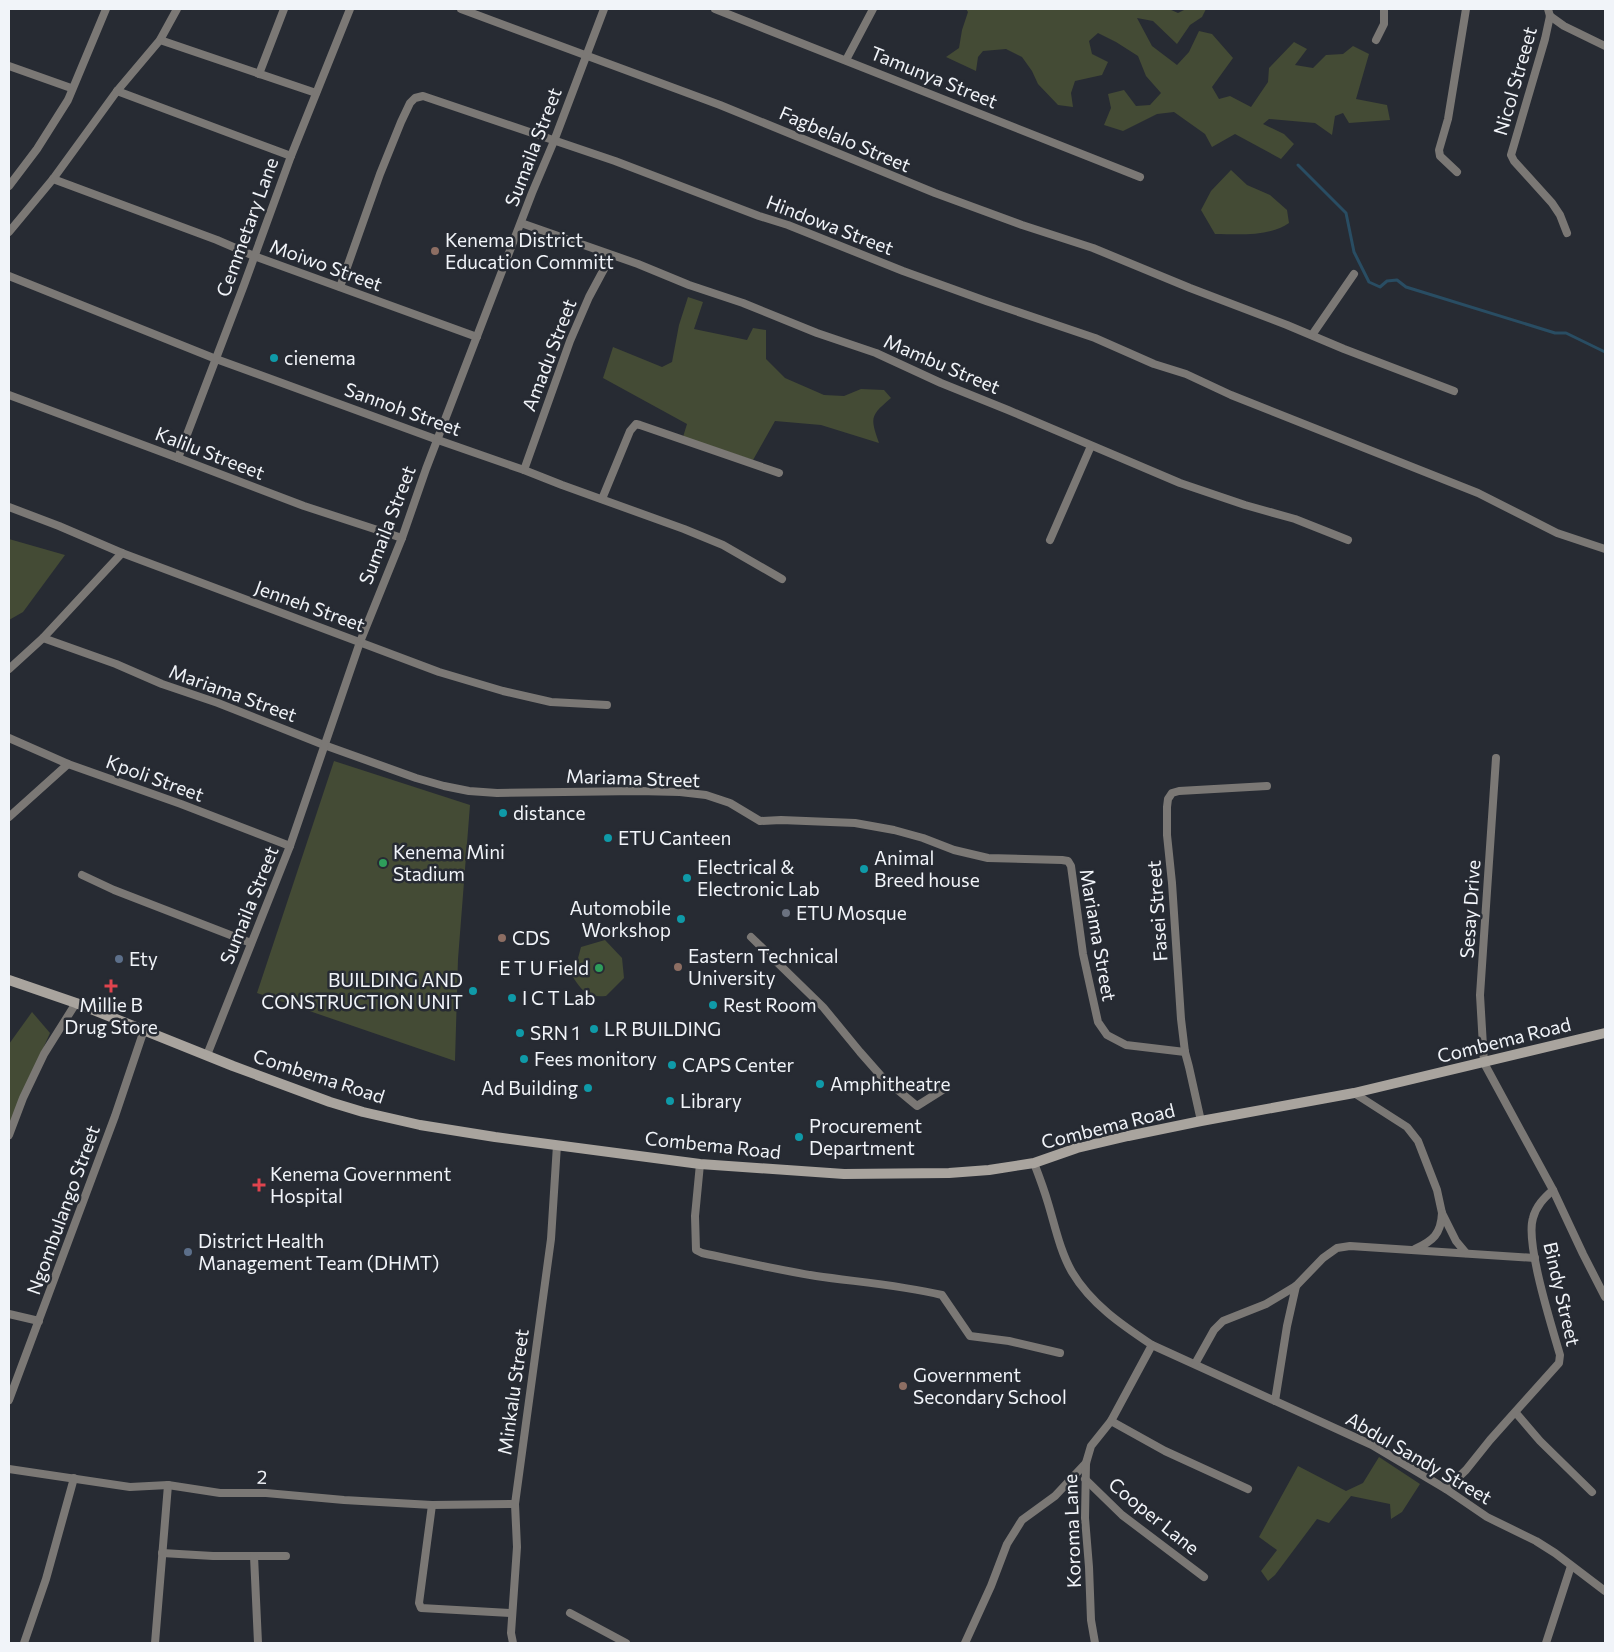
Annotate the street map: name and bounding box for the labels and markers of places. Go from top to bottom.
place label: Kenema District Education Committ [445,228,614,273]
marker: Kenema District Education Committ [429,245,441,257]
place label: cienema [284,346,356,369]
marker: cienema [268,352,280,364]
place label: distance [513,801,585,824]
marker: distance [497,807,509,819]
place label: ETU Canteen [618,826,731,849]
marker: ETU Canteen [602,832,614,844]
place label: Kenema Mini Stadium [393,840,505,885]
place label: Animal Breed house [874,846,980,891]
place label: Electrical & Electronic Lab [697,855,820,900]
marker: Kenema Mini Stadium [377,857,389,869]
marker: Animal Breed house [858,863,870,875]
marker: Electrical & Electronic Lab [681,872,693,884]
place label: Automobile Workshop [570,896,671,941]
place label: ETU Mosque [796,901,907,924]
marker: ETU Mosque [780,907,792,919]
marker: Automobile Workshop [675,913,687,925]
place label: CDS [512,926,550,949]
marker: CDS [496,932,508,944]
place label: Eastern Technical University [688,944,839,989]
place label: Ety [129,947,158,970]
marker: Ety [113,953,125,965]
place label: E T U Field [499,956,589,979]
marker: Eastern Technical University [672,961,684,973]
marker: E T U Field [593,962,605,974]
place label: BUILDING AND CONSTRUCTION UNIT [261,968,463,1013]
marker: Millie B Drug Store [105,980,117,992]
marker: BUILDING AND CONSTRUCTION UNIT [467,985,479,997]
place label: I C T Lab [522,986,595,1009]
marker: I C T Lab [506,992,518,1004]
place label: Millie B Drug Store [64,993,158,1038]
place label: Rest Room [723,993,817,1016]
marker: Rest Room [707,999,719,1011]
place label: LR BUILDING [604,1017,721,1040]
place label: SRN 1 [530,1021,580,1044]
marker: LR BUILDING [588,1023,600,1035]
marker: SRN 1 [514,1027,526,1039]
place label: Fees monitory [534,1047,657,1070]
marker: Fees monitory [518,1053,530,1065]
place label: CAPS Center [682,1053,794,1076]
marker: CAPS Center [666,1059,678,1071]
place label: Amphitheatre [830,1072,950,1095]
place label: Ad Building [481,1076,578,1099]
marker: Amphitheatre [814,1078,826,1090]
marker: Ad Building [582,1082,594,1094]
place label: Library [680,1089,742,1112]
marker: Library [664,1095,676,1107]
place label: Procurement Department [809,1114,922,1159]
marker: Procurement Department [793,1131,805,1143]
place label: Kenema Government Hospital [270,1162,451,1207]
marker: Kenema Government Hospital [252,1178,266,1192]
place label: District Health Management Team (DHMT) [198,1229,439,1274]
marker: District Health Management Team (DHMT) [182,1246,194,1258]
place label: Government Secondary School [913,1363,1067,1408]
marker: Government Secondary School [897,1380,909,1392]

